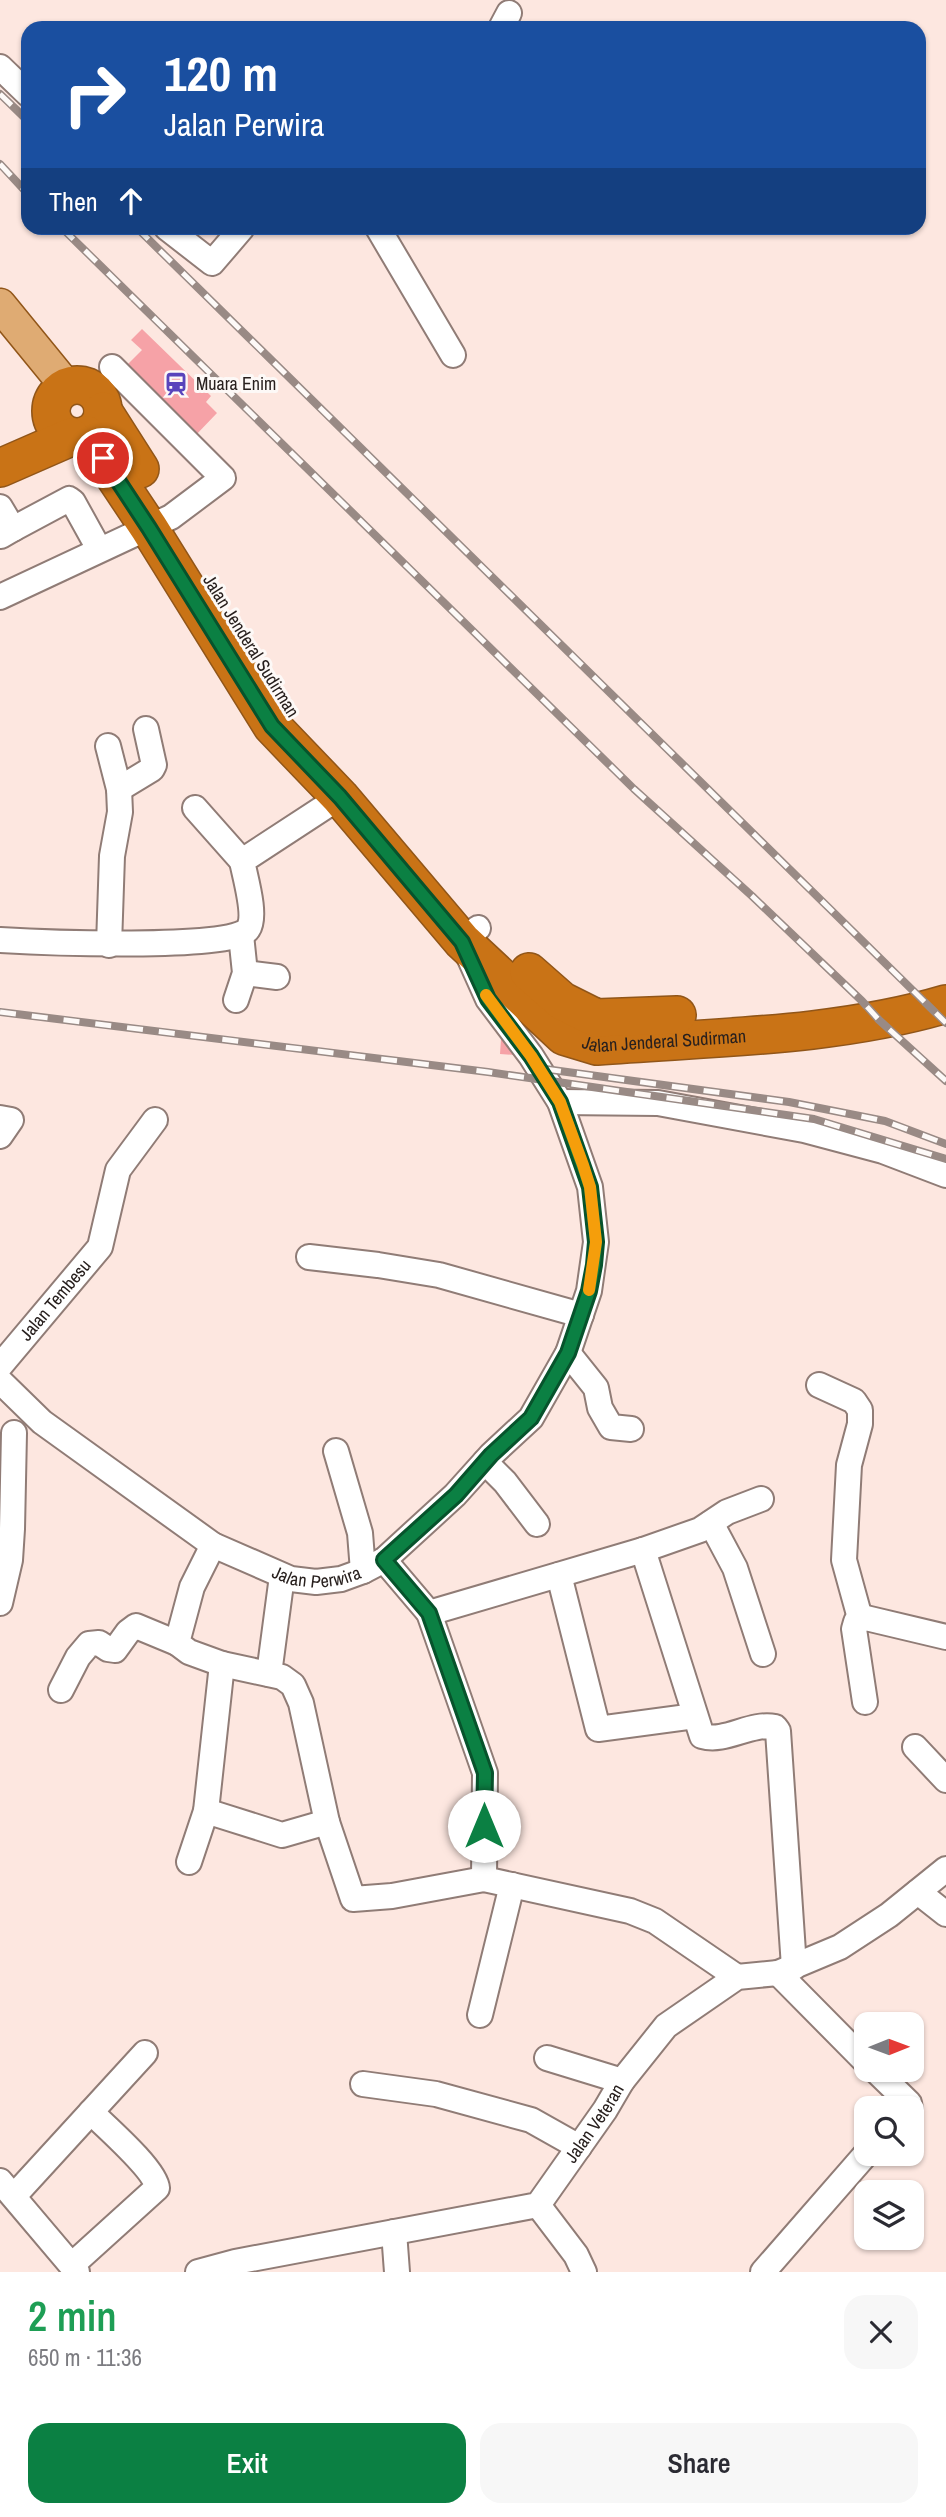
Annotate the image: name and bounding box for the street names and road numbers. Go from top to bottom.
street label: Jalan Jenderal Sudirman [197,570,306,722]
street label: Jalan Jenderal Sudirman [579,1023,747,1058]
street label: Jalan Tembesu [13,1254,96,1346]
street label: Jalan Perwira [268,1559,364,1594]
street label: Jalan Veteran [559,2079,630,2168]

